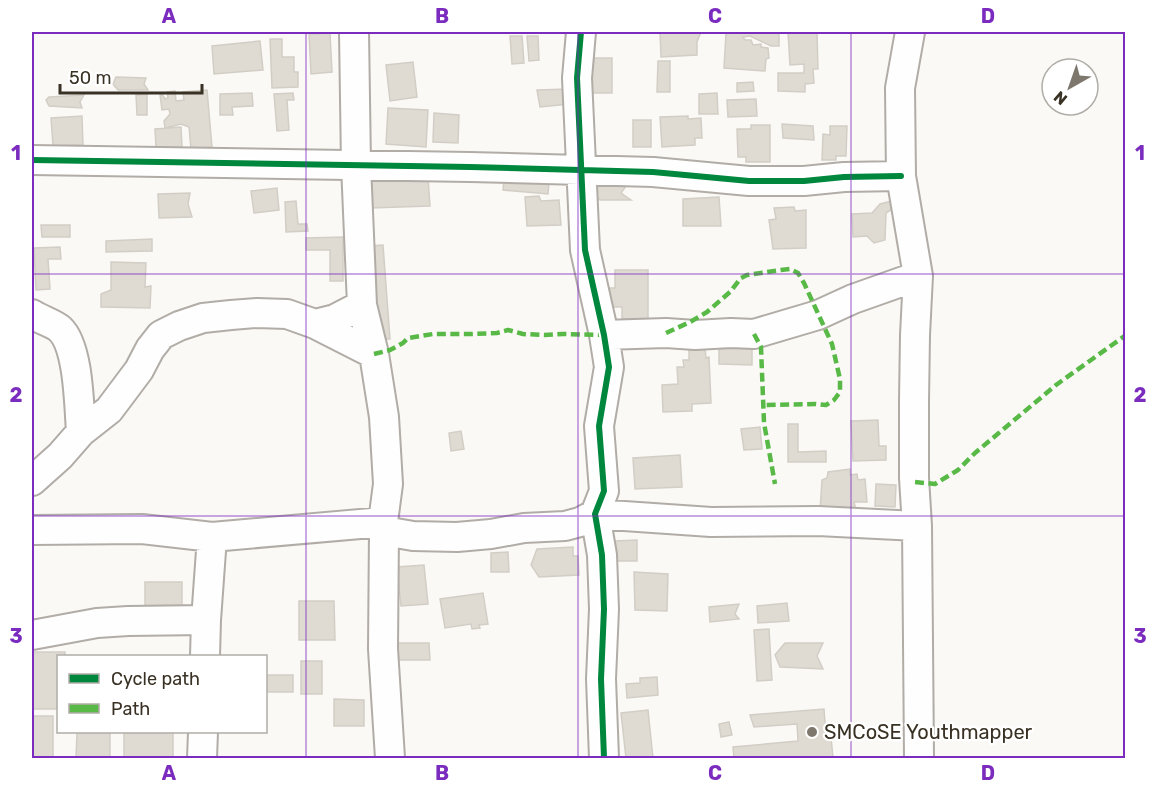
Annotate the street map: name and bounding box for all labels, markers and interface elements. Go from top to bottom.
text: A [162,4,177,28]
text: B [435,4,449,28]
text: C [708,4,722,28]
text: D [981,4,995,28]
scale bar [60,57,202,95]
north arrow [1040,57,1100,117]
text: 50 m [69,67,112,89]
text: N [1050,87,1071,109]
text: 1 [11,141,21,165]
text: 1 [1135,141,1145,165]
text: 2 [10,383,23,407]
text: 2 [1134,383,1147,407]
text: 3 [9,624,23,648]
text: 3 [1133,624,1147,648]
legend [57,655,267,733]
text: Cycle path [111,668,200,690]
text: Path [111,698,150,720]
place label: SMCoSE Youthmapper [824,720,1033,744]
marker: SMCoSE Youthmapper [805,725,819,739]
text: A [162,761,177,785]
text: B [435,761,449,785]
text: C [708,761,722,785]
text: D [981,761,995,785]

